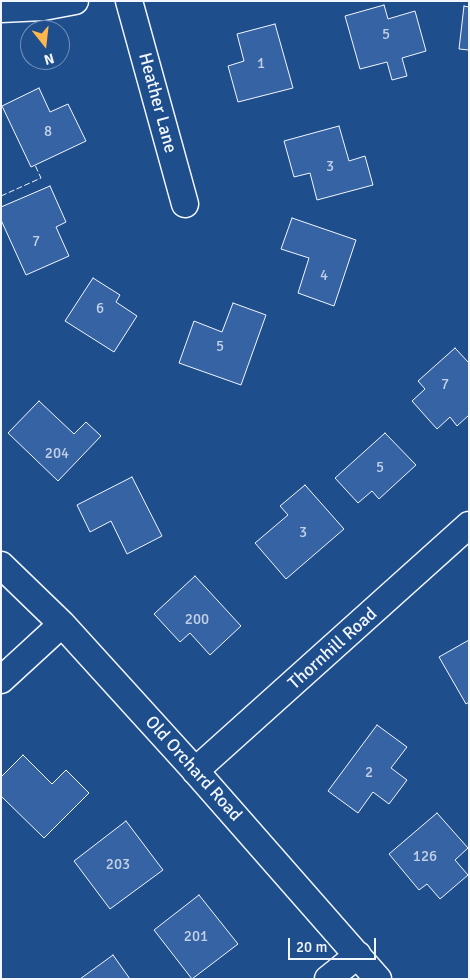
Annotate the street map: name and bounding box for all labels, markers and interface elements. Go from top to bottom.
north arrow [20,20,70,70]
house number: 5 [382,26,390,44]
text: N [42,49,56,68]
street label: Heather Lane [133,50,181,156]
house number: 1 [257,55,265,73]
house number: 8 [44,123,52,141]
house number: 3 [326,158,334,176]
house number: 7 [32,233,40,251]
house number: 4 [320,267,328,285]
house number: 6 [96,300,104,318]
house number: 5 [216,338,224,356]
house number: 7 [441,376,449,394]
house number: 204 [45,445,69,463]
house number: 5 [376,459,384,477]
house number: 3 [299,524,307,542]
street label: Thornhill Road [284,604,382,694]
house number: 200 [185,611,209,629]
street label: Old Orchard Road [140,712,246,826]
house number: 2 [365,764,373,782]
house number: 126 [413,848,437,866]
house number: 203 [106,856,130,874]
house number: 201 [184,928,208,946]
scale bar [290,928,378,960]
text: 20 m [296,938,327,956]

